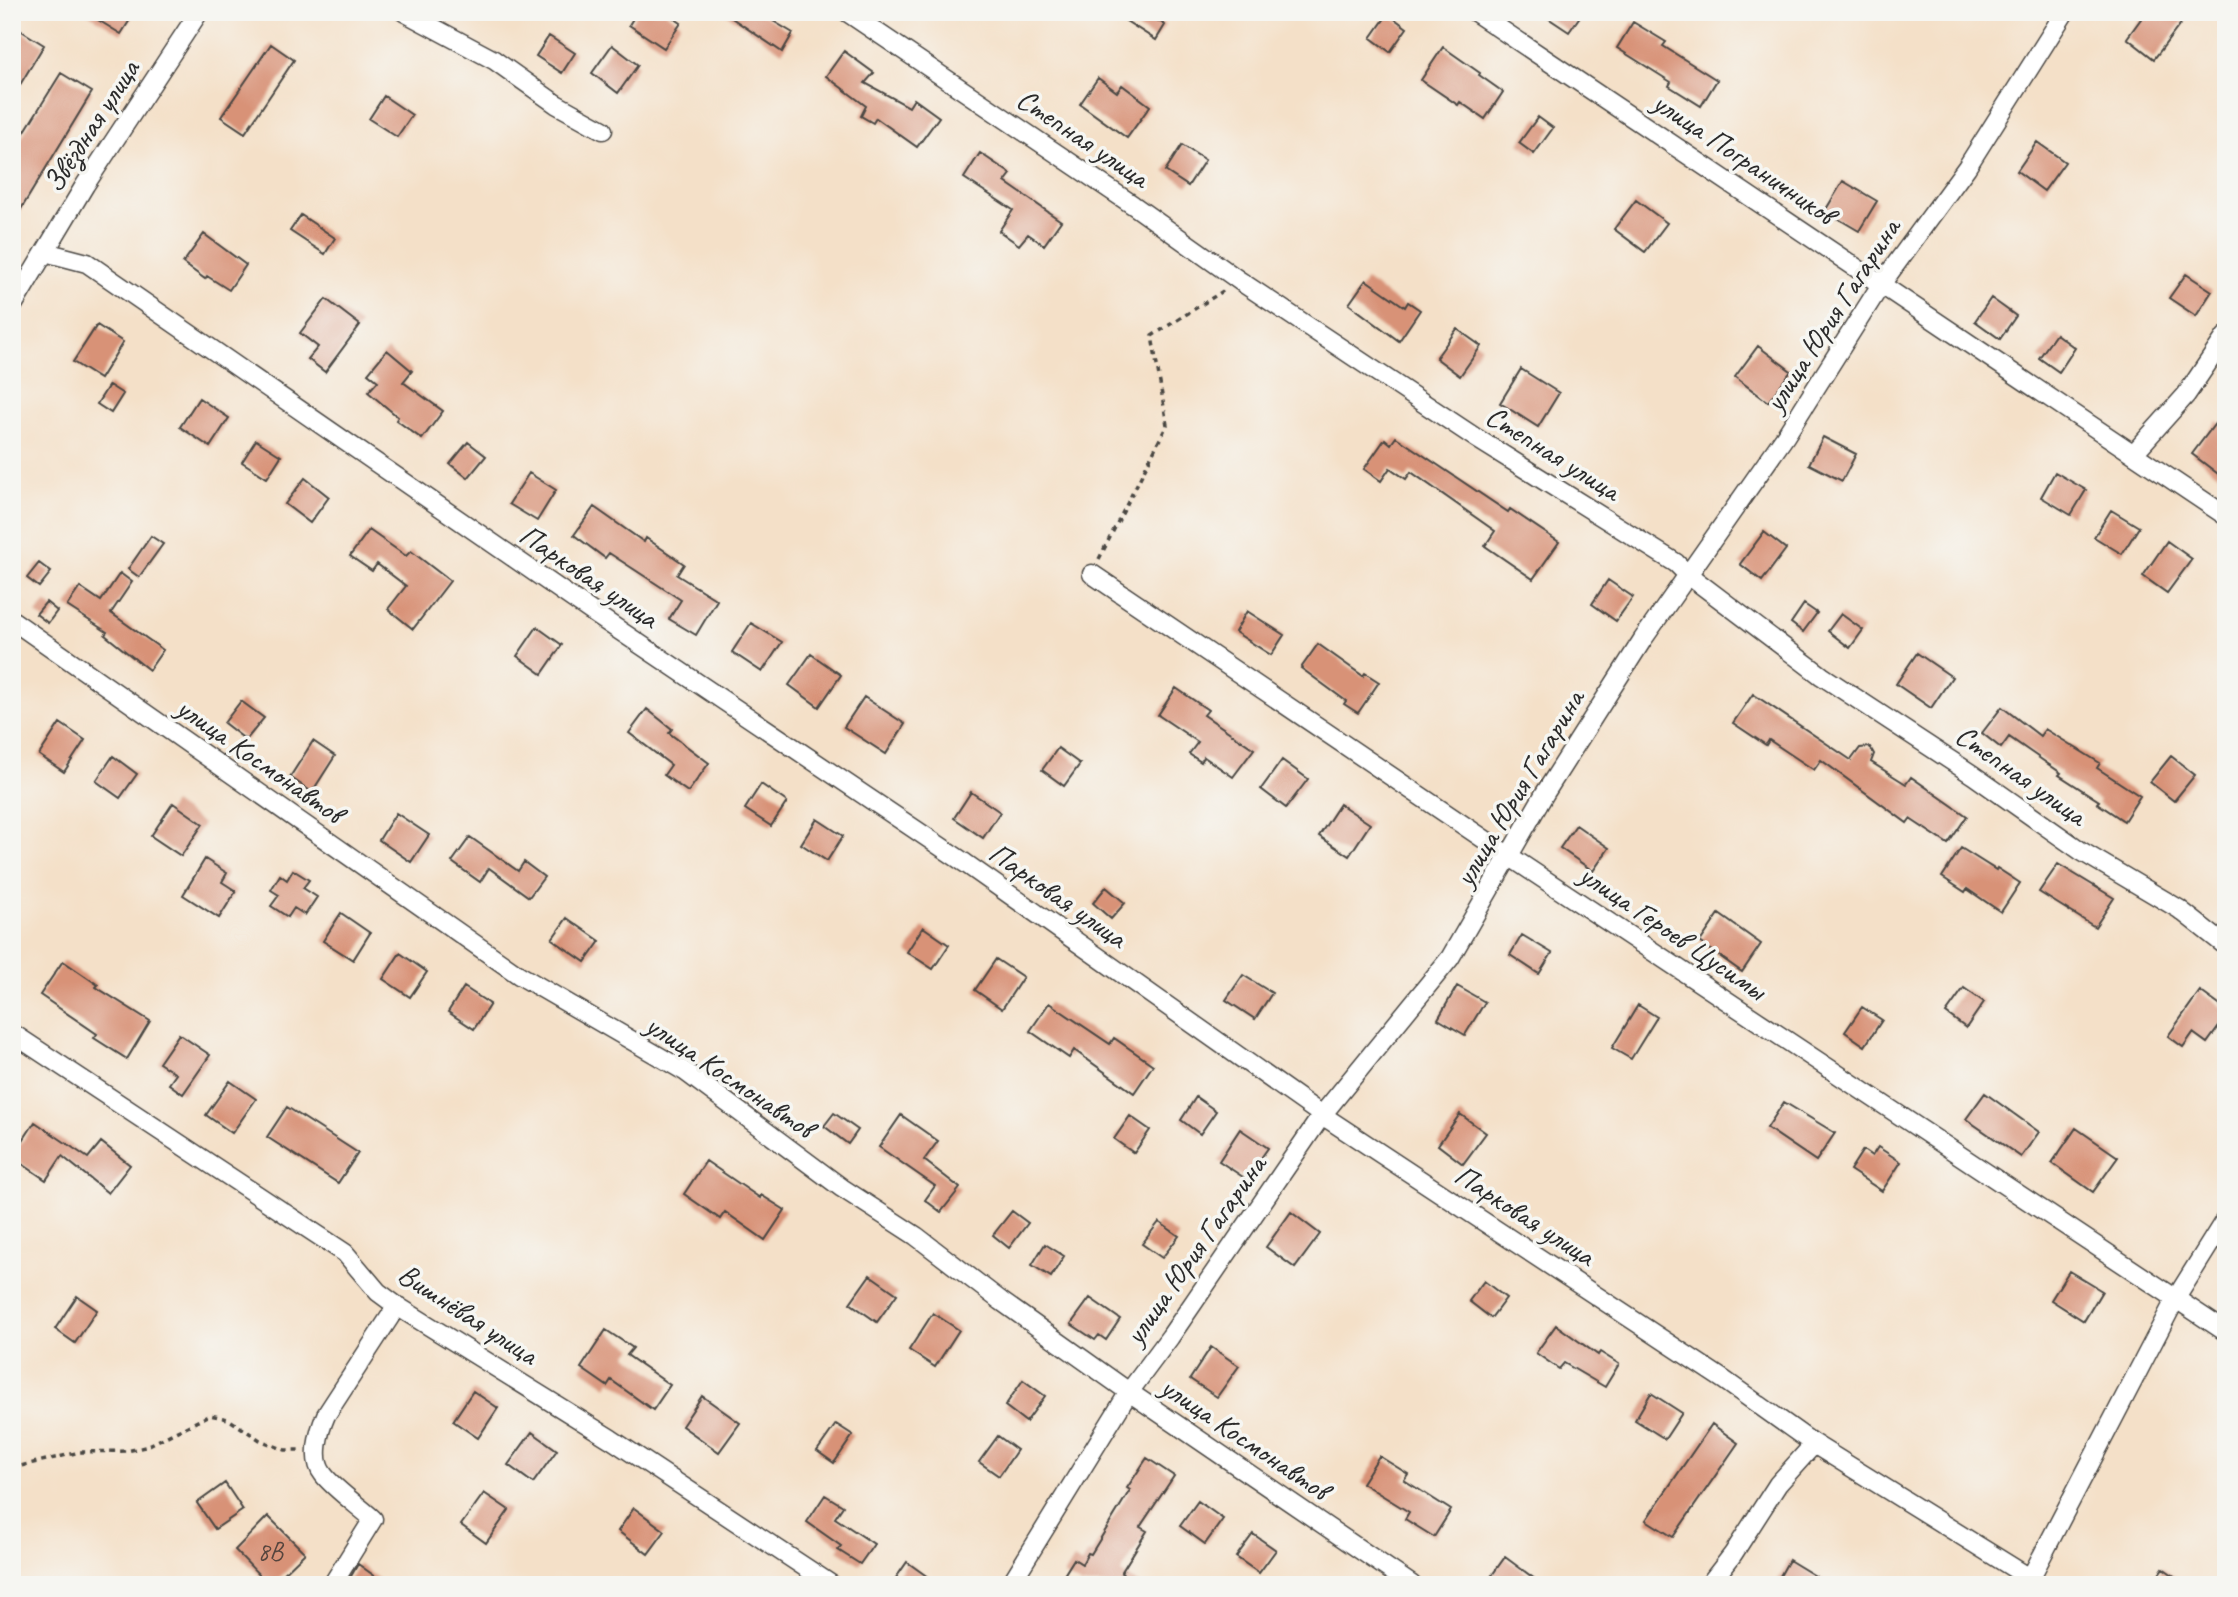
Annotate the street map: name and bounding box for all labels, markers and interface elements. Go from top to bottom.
street label: Звёздная улица [34,51,149,199]
street label: Степная улица [1010,80,1159,198]
street label: улица Пограничников [1644,82,1847,236]
street label: улица Юрия Гагарина [1754,209,1910,420]
street label: Степная улица [1479,397,1630,511]
street label: Парковая улица [512,516,667,637]
street label: улица Юрия Гагарина [1444,681,1594,895]
street label: улица Космонавтов [168,687,355,835]
street label: Степная улица [1948,716,2096,836]
street label: Парковая улица [982,834,1136,957]
street label: улица Героев Цусимы [1571,854,1775,1010]
street label: улица Космонавтов [637,1005,826,1149]
street label: улица Юрия Гагарина [1115,1146,1276,1354]
street label: Парковая улица [1448,1156,1604,1275]
street label: Вишнёвая улица [391,1255,547,1374]
street label: улица Космонавтов [1152,1367,1341,1511]
house number: 8В [257,1535,284,1568]

